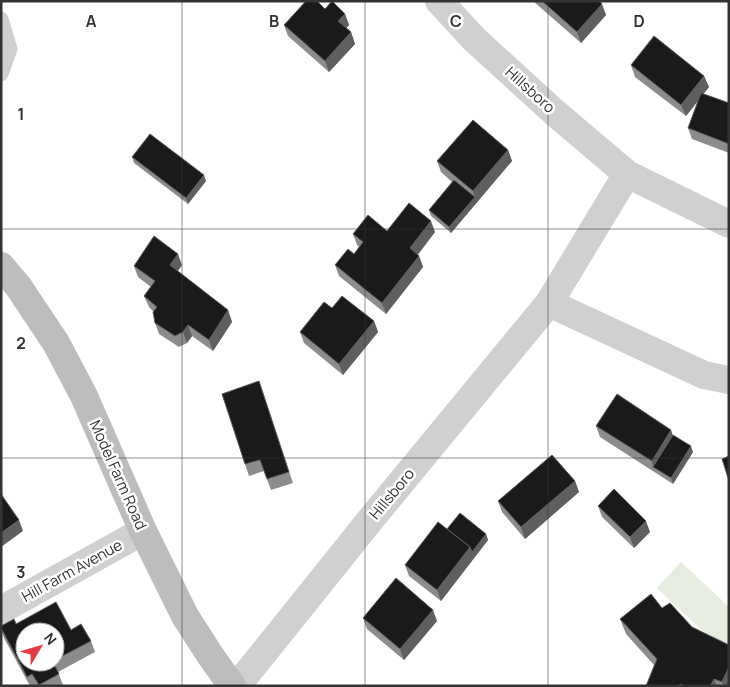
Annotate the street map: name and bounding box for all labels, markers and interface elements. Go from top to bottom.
text: A [86,10,97,32]
text: B [269,10,279,32]
text: C [450,10,462,32]
text: D [633,10,645,32]
street label: Hillsboro [501,62,560,118]
text: 1 [17,103,25,125]
text: 2 [16,332,26,354]
street label: Model Farm Road [85,417,152,533]
street label: Hillsboro [364,464,419,524]
street label: Hill Farm Avenue [18,534,126,607]
text: 3 [16,561,26,583]
north arrow [15,622,65,672]
text: N [40,629,61,649]

